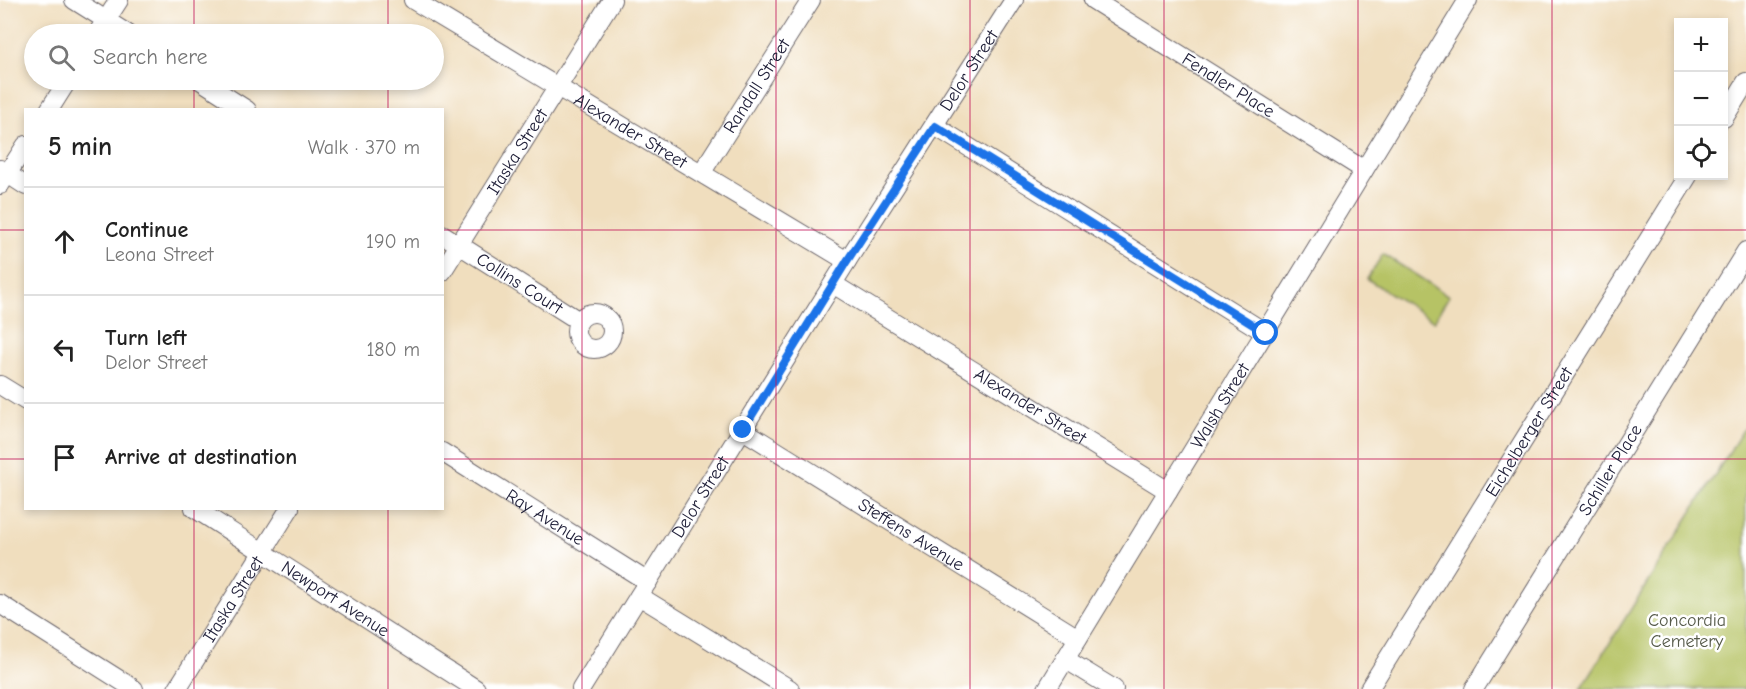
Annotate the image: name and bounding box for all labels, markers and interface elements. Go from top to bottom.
map controls [1674,18,1728,180]
button: + [1674,18,1728,72]
search box [24,24,444,90]
street label: Delor Street [936,26,1003,115]
street label: Randall Street [719,34,795,137]
icon: search [45,41,78,74]
text: Search here [93,44,208,70]
street label: Fendler Place [1178,49,1278,122]
button: − [1674,72,1728,126]
street label: Alexander Street [570,89,691,174]
street label: Itaska Street [483,104,553,199]
button: locate [1674,126,1728,180]
text: 5 min [48,132,112,162]
text: Walk · 370 m [308,136,420,159]
text: Continue [105,217,188,243]
icon: ahead [48,225,81,258]
text: 190 m [366,230,420,253]
text: Leona Street [105,243,213,266]
street label: Collins Court [472,249,567,319]
route start [1252,319,1278,345]
text: Turn left [105,325,187,351]
icon: left [48,333,81,366]
text: 180 m [366,338,420,361]
text: Delor Street [105,351,207,374]
street label: Walsh Street [1187,359,1255,452]
street label: Eichelberger Street [1481,363,1578,501]
street label: Alexander Street [970,364,1091,449]
route end [729,416,755,442]
street label: Schiller Place [1574,421,1647,520]
icon: arrive [48,441,81,474]
text: Arrive at destination [105,444,297,470]
street label: Delor Street [667,452,734,542]
street label: Ray Avenue [502,485,588,550]
street label: Steffens Avenue [854,494,968,576]
street label: Itaska Street [199,552,269,646]
street label: Newport Avenue [277,557,393,641]
park label: Concordia Cemetery [1648,610,1726,652]

